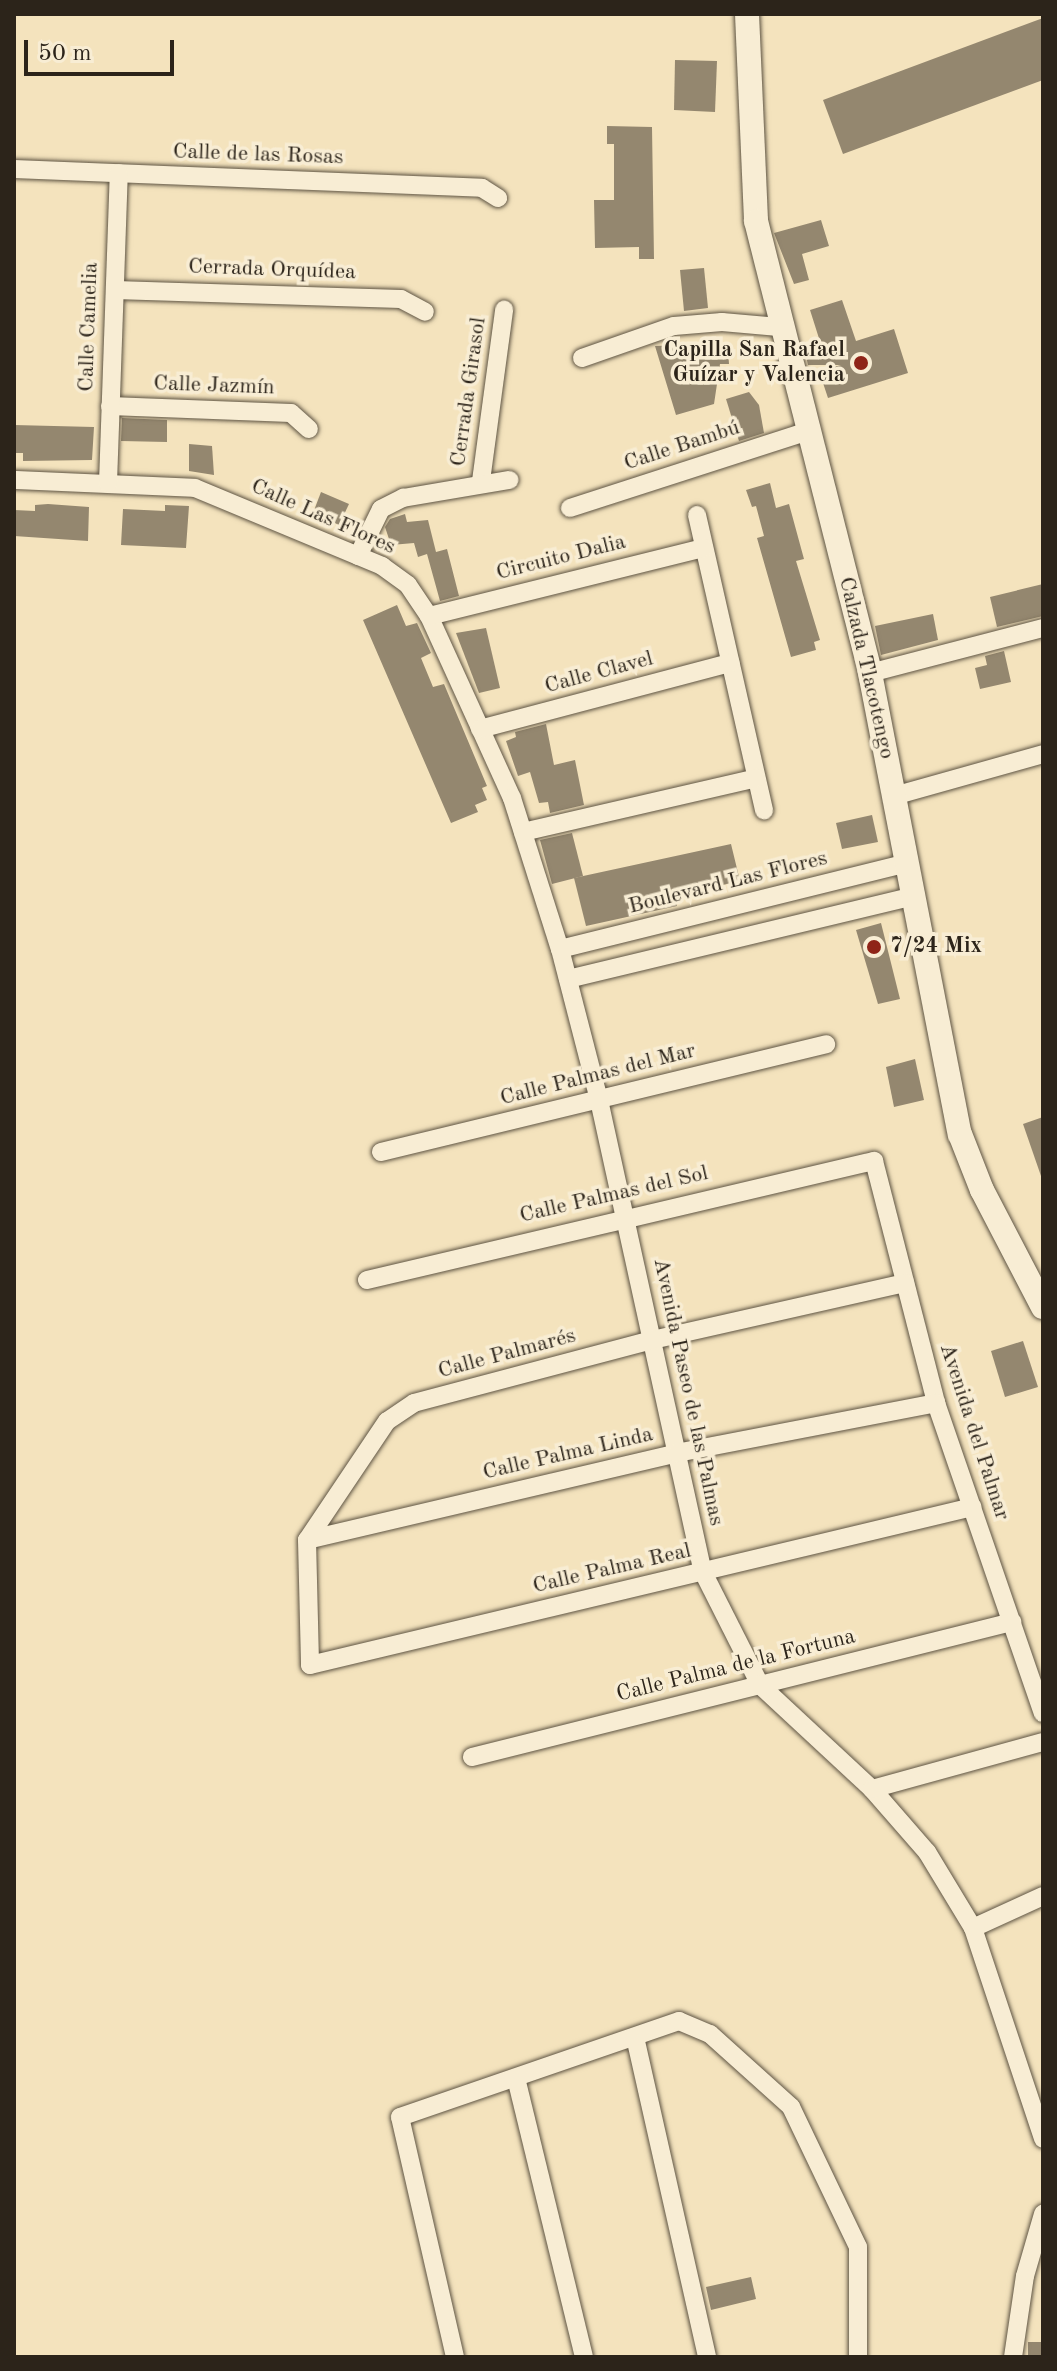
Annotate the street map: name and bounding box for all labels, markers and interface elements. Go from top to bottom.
scale bar [28,24,178,74]
text: 50 m [38,42,92,66]
street label: Calle de las Rosas [172,139,344,171]
street label: Cerrada Orquídea [188,254,356,286]
street label: Calle Camelia [74,262,104,392]
street label: Cerrada Girasol [445,316,493,468]
place label: Capilla San Rafael Guízar y Valencia [663,337,845,388]
marker: Capilla San Rafael Guízar y Valencia [852,354,870,372]
street label: Calle Jazmín [153,371,275,401]
street label: Calle Bambú [621,415,743,477]
street label: Calle Las Flores [247,473,399,561]
street label: Circuito Dalia [494,529,628,587]
street label: Calzada Tlacotengo [832,574,900,762]
street label: Calle Clavel [542,646,656,700]
street label: Boulevard Las Flores [626,846,830,920]
place label: 7/24 Mix [890,934,982,960]
marker: 7/24 Mix [865,938,883,956]
street label: Calle Palmas del Mar [497,1038,699,1112]
street label: Calle Palmas del Sol [517,1160,711,1230]
street label: Avenida Paseo de las Palmas [647,1256,729,1528]
street label: Calle Palmarés [435,1323,579,1385]
street label: Avenida del Palmar [933,1340,1015,1524]
street label: Calle Palma Linda [480,1422,656,1486]
street label: Calle Palma Real [530,1538,694,1600]
street label: Calle Palma de la Fortuna [614,1624,858,1708]

